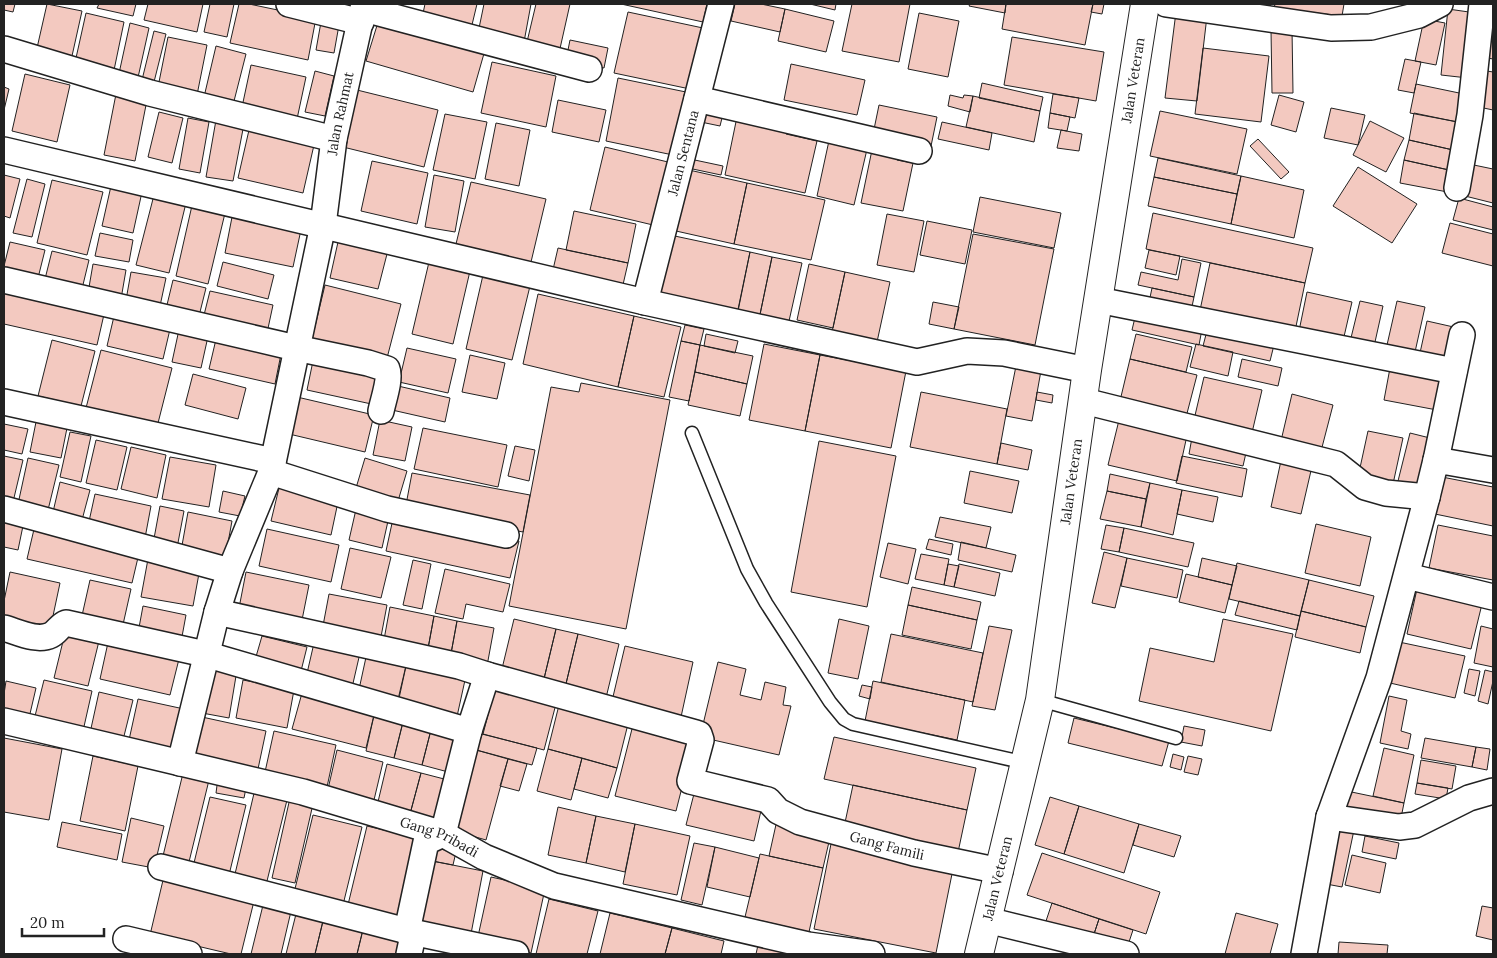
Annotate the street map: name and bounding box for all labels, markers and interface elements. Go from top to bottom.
street label: Jalan Veteran [1117,36,1149,125]
street label: Jalan Rahmat [323,69,358,157]
street label: Jalan Sentana [663,108,703,199]
street label: Jalan Veteran [1056,437,1086,526]
street label: Gang Pribadi [398,813,482,861]
street label: Gang Famili [848,827,926,864]
street label: Jalan Veteran [978,834,1016,923]
scale bar [22,906,105,938]
text: 20 m [30,913,65,932]

